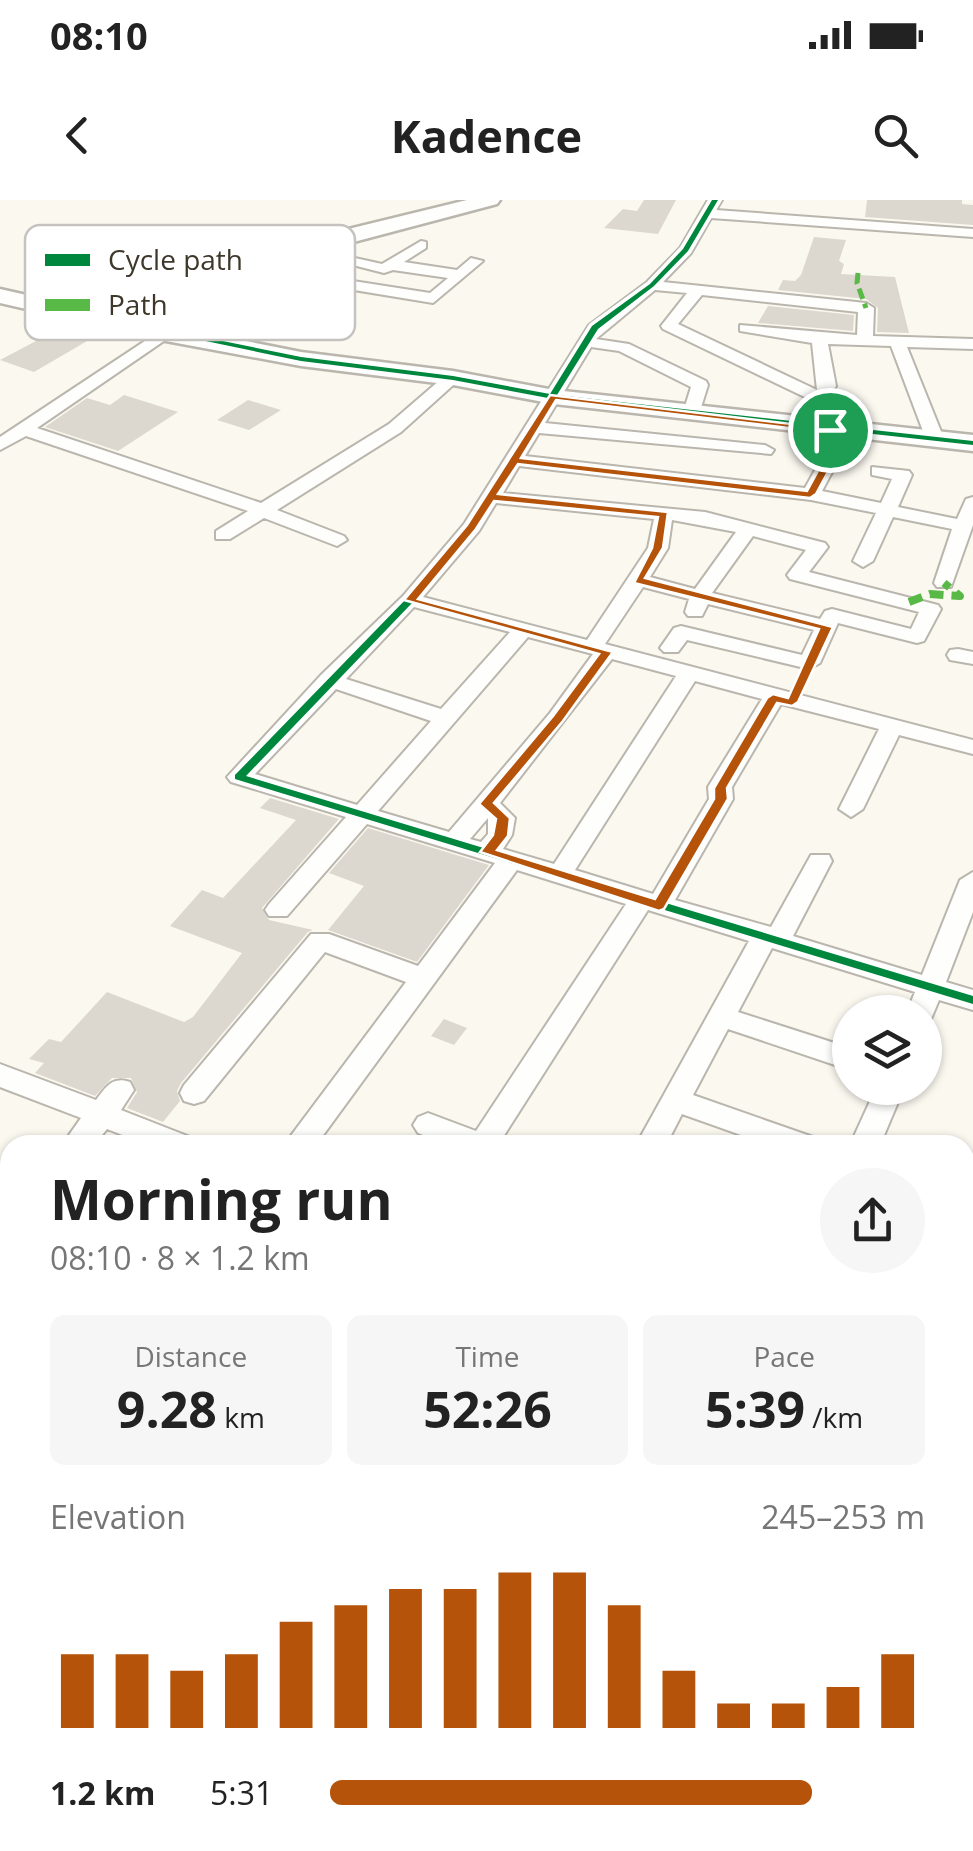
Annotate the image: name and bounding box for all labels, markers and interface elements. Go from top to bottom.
text: 08:10 [50,9,148,61]
text: Kadence [391,105,582,166]
icon: back [50,108,105,163]
icon: search [868,108,923,163]
legend [25,225,355,340]
text: Cycle path [108,240,243,278]
text: Path [108,285,168,323]
pin [788,388,873,473]
icon: arrive [803,403,858,458]
map controls [832,995,942,1105]
button: layers [832,995,942,1105]
text: Morning run [50,1161,393,1236]
button: share [820,1168,925,1273]
text: 08:10 · 8 × 1.2 km [50,1236,310,1279]
text: Distance [135,1337,247,1375]
text: Time [455,1337,520,1375]
text: Pace [753,1337,815,1375]
text: 9.28 [117,1375,217,1443]
text: 52:26 [423,1375,552,1443]
text: 5:39 [705,1375,805,1443]
text: km [217,1398,265,1436]
text: /km [805,1398,863,1436]
text: Elevation [50,1495,186,1538]
text: 245–253 m [761,1495,925,1538]
text: 1.2 km [50,1771,155,1814]
text: 5:31 [210,1771,273,1814]

